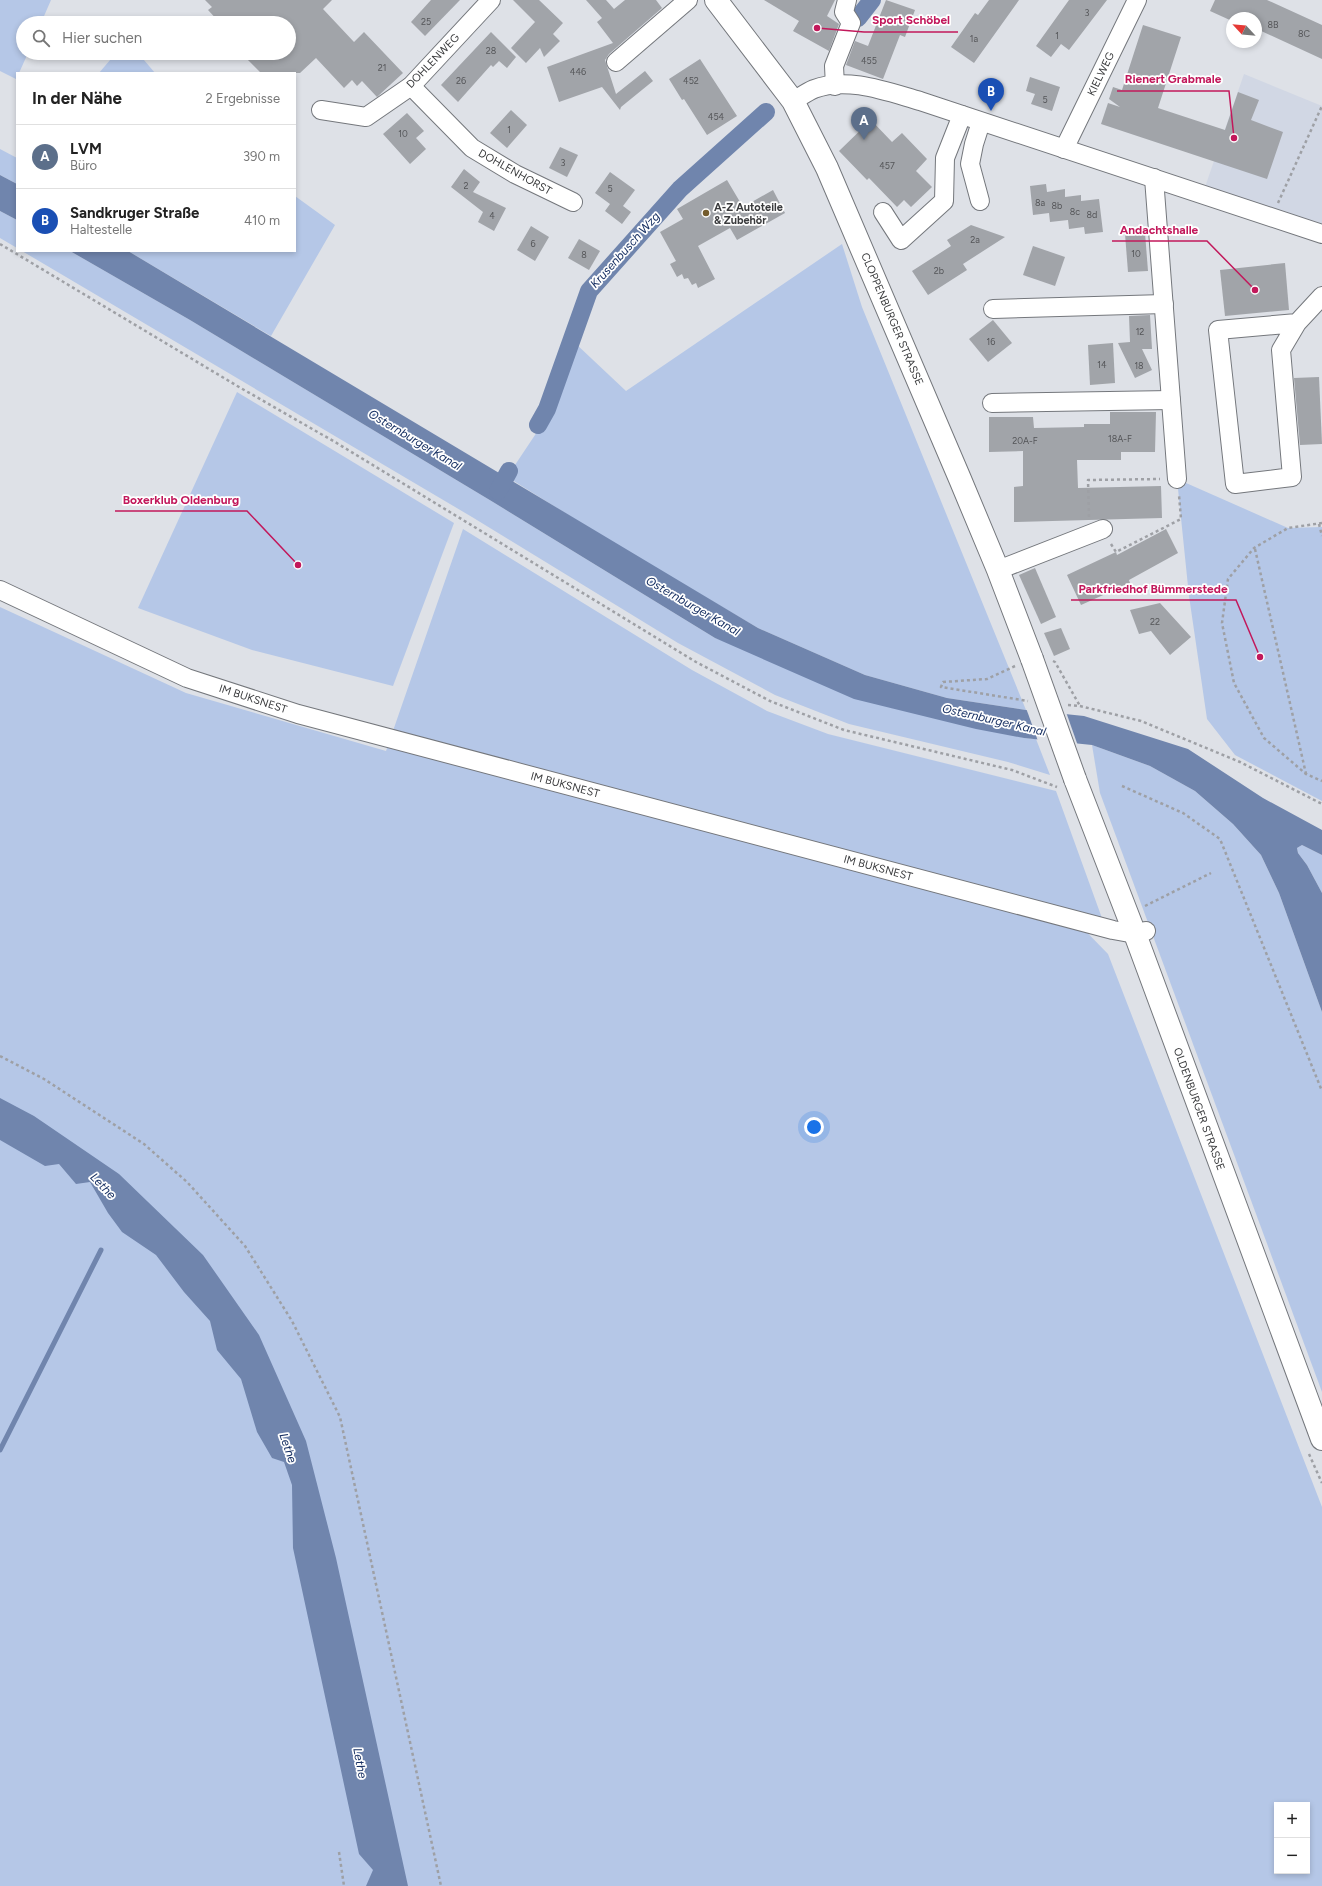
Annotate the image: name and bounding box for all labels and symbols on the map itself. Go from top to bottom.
house number: 3 [1085,7,1090,18]
callout: Sport Schöbel [864,8,958,32]
north arrow [1226,12,1262,48]
text: Sport Schöbel [872,13,950,27]
house number: 25 [421,16,431,27]
house number: 8B [1267,19,1279,30]
house number: 8C [1298,28,1311,39]
house number: 1 [1055,30,1059,41]
street label: DOHLENWEG [404,31,462,91]
house number: 1a [970,33,979,44]
house number: 28 [486,45,497,56]
street label: KIELWEG [1085,50,1117,98]
house number: 455 [861,55,877,66]
house number: 21 [378,62,386,73]
house number: 446 [570,66,586,77]
callout: Rienert Grabmale [1117,67,1229,91]
text: Rienert Grabmale [1125,72,1222,86]
house number: 26 [456,75,466,86]
house number: 452 [683,75,699,86]
pin: B [978,78,1004,111]
house number: 5 [1042,94,1048,105]
pin: A [851,107,877,140]
house number: 454 [708,111,725,122]
house number: 1 [507,124,511,135]
house number: 10 [398,128,408,139]
street label: DOHLENHORST [476,147,554,197]
house number: 3 [561,157,566,168]
house number: 457 [879,160,895,171]
house number: 2 [463,180,469,191]
house number: 5 [607,183,613,194]
house number: 8a [1035,197,1045,208]
house number: 8b [1052,200,1062,211]
place label: A-Z Autoteile & Zubehör [714,201,783,227]
house number: 8c [1070,206,1080,217]
marker: A-Z Autoteile & Zubehör [701,208,711,218]
water label: Krusenbusch Wzg [587,209,663,291]
house number: 8d [1087,209,1097,220]
house number: 4 [489,210,495,221]
callout: Andachtshalle [1112,217,1207,241]
text: Andachtshalle [1120,223,1199,237]
house number: 2a [970,234,980,245]
house number: 6 [530,238,536,249]
house number: 10 [1131,248,1141,259]
house number: 8 [581,249,587,260]
street label: CLOPPENBURGER STRASSE [858,251,926,387]
house number: 2b [934,265,944,276]
house number: 12 [1136,326,1144,337]
house number: 16 [987,336,995,347]
house number: 14 [1097,359,1107,370]
house number: 18 [1134,360,1144,371]
water label: Osternburger Kanal [366,407,464,473]
house number: 18A-F [1108,433,1132,444]
house number: 20A-F [1012,435,1038,446]
callout: Boxerklub Oldenburg [115,487,247,511]
text: Boxerklub Oldenburg [123,493,239,507]
water label: Osternburger Kanal [644,573,743,639]
callout: Parkfriedhof Bümmerstede [1071,576,1236,600]
text: Parkfriedhof Bümmerstede [1078,582,1228,596]
house number: 22 [1150,616,1160,627]
street label: IM BUKSNEST [217,682,289,716]
water label: Osternburger Kanal [941,701,1048,739]
street label: IM BUKSNEST [529,770,601,800]
street label: IM BUKSNEST [842,853,914,883]
street label: OLDENBURGER STRASSE [1171,1046,1227,1172]
your location [804,1117,824,1137]
water label: Lethe [87,1170,119,1202]
water label: Lethe [276,1431,300,1465]
water label: Lethe [350,1747,370,1780]

